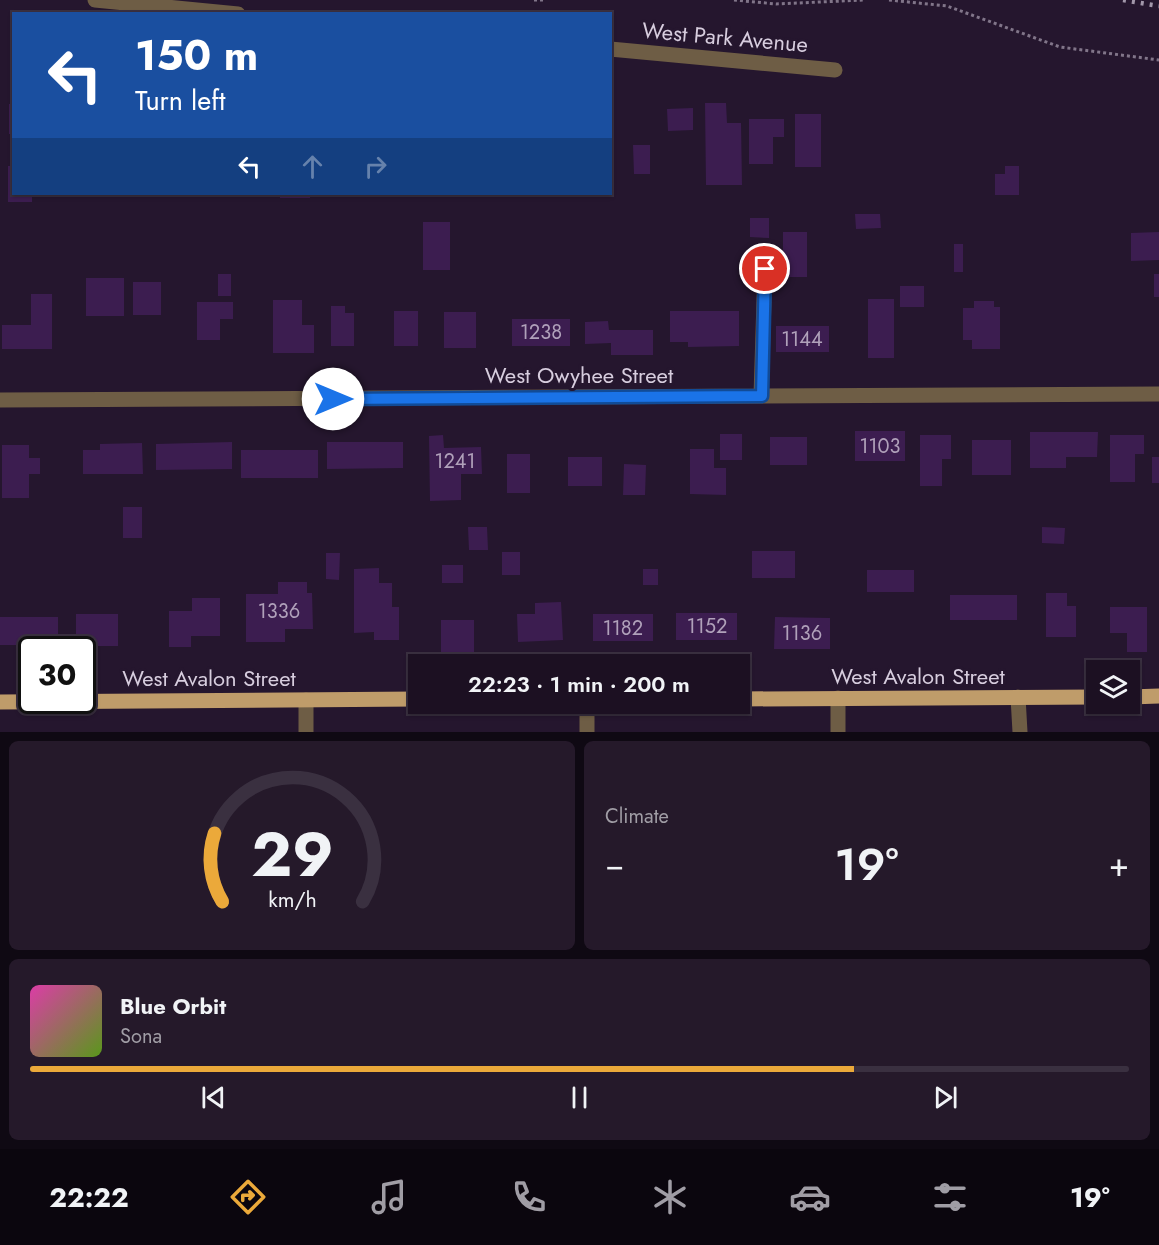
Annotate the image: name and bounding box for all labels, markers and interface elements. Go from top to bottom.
street label: West Park Avenue [641,14,809,60]
text: 150 m [135,25,258,86]
icon: left [36,36,114,114]
text: Turn left [135,81,225,120]
icon: left [233,150,266,183]
icon: ahead [296,150,329,183]
icon: right [359,150,392,183]
pin [739,243,790,294]
icon: arrive [748,252,781,285]
house number: 1238 [520,318,562,347]
house number: 1144 [781,325,823,354]
street label: West Owyhee Street [485,359,674,391]
position arrow [301,367,365,431]
house number: 1103 [860,432,901,461]
house number: 1241 [434,447,476,476]
house number: 1336 [258,597,300,626]
house number: 1152 [687,612,727,641]
house number: 1182 [603,614,643,643]
house number: 1136 [782,619,822,648]
speed limit sign: 30 [18,636,96,714]
street label: West Avalon Street [831,660,1005,692]
map controls [1086,660,1140,714]
button: layers [1086,660,1140,714]
street label: West Avalon Street [122,662,296,694]
text: 22:23 · 1 min · 200 m [468,668,690,700]
text: Climate [605,802,669,831]
text: 29 [251,809,333,899]
text: 19° [835,832,899,897]
text: − [605,841,624,888]
text: + [1109,841,1129,888]
text: km/h [268,885,316,916]
text: Blue Orbit [120,990,226,1022]
text: Sona [120,1022,162,1051]
icon: previous [197,1081,230,1114]
icon: pause [563,1081,596,1114]
icon: next [929,1081,962,1114]
icon: directions [227,1176,269,1218]
icon: music [368,1176,410,1218]
icon: phone [508,1176,550,1218]
icon: climate [649,1176,691,1218]
icon: car [789,1176,831,1218]
icon: filters [929,1176,971,1218]
text: 22:22 [49,1178,129,1217]
text: 19° [1070,1178,1110,1217]

